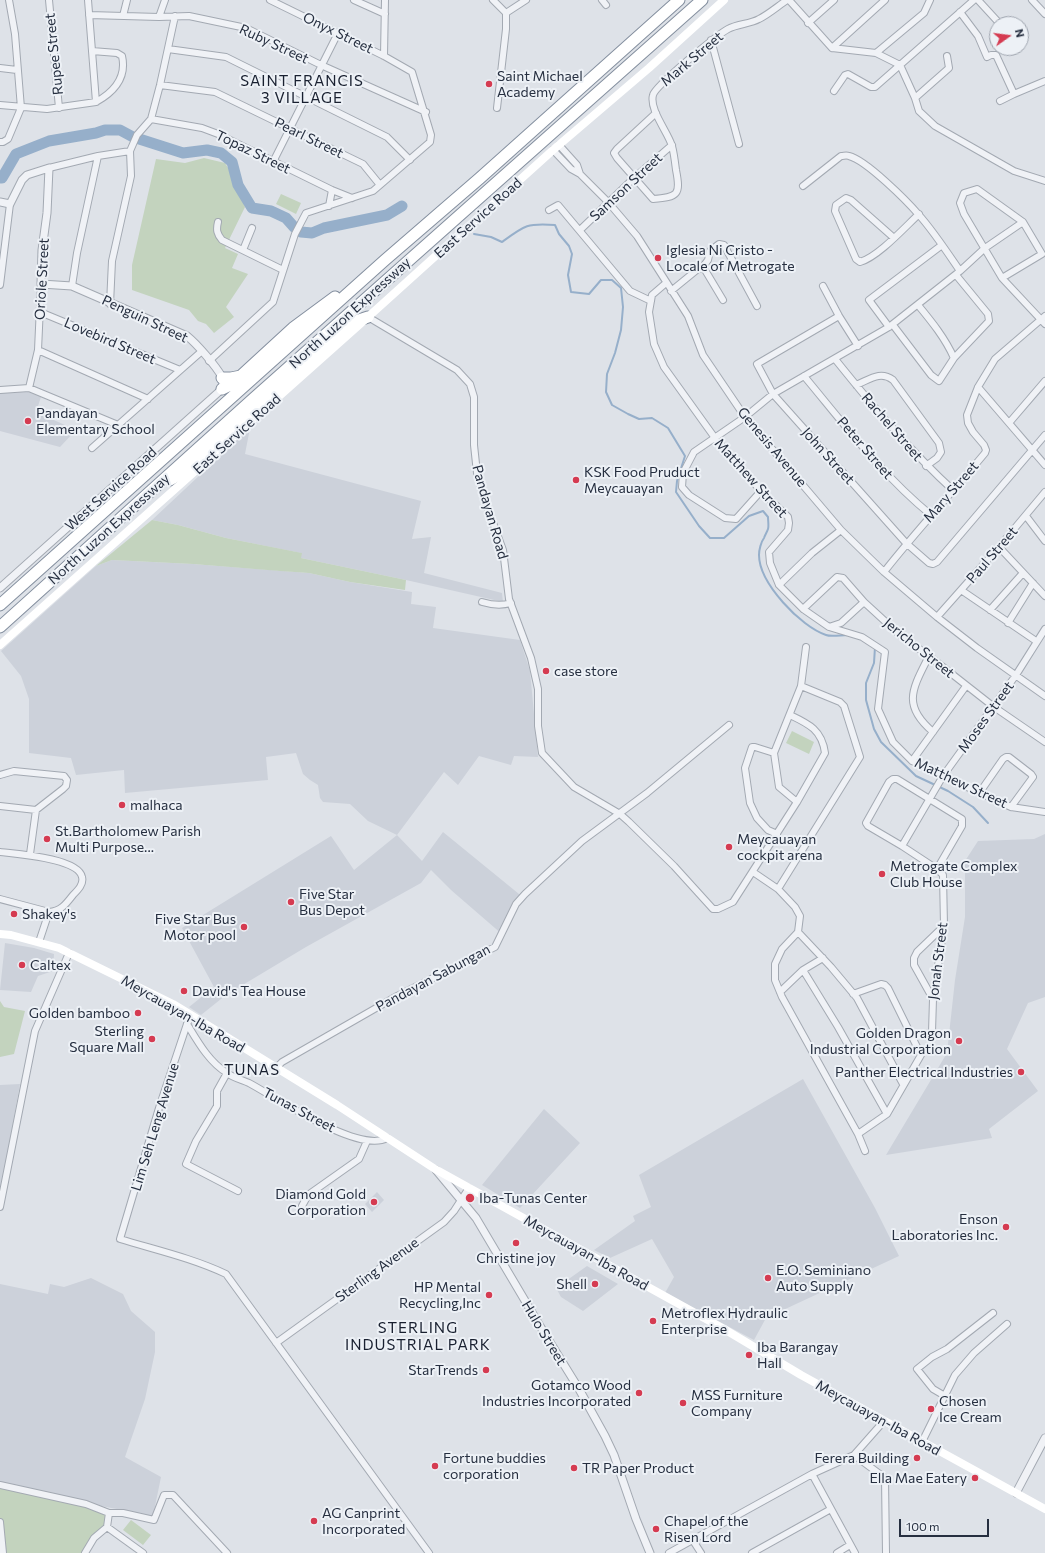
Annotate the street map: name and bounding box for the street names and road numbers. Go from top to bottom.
street label: Onyx Street [300,9,376,57]
street label: Rupee Street [41,12,67,96]
street label: Ruby Street [237,21,311,67]
street label: Mark Street [657,28,727,90]
street label: Pearl Street [272,114,346,162]
street label: Topaz Street [213,127,293,177]
street label: Samson Street [586,149,666,225]
street label: East Service Road [431,174,525,262]
street label: Oriole Street [31,238,53,320]
street label: North Luzon Expressway [286,254,414,372]
street label: Penguin Street [99,292,191,346]
street label: Lovebird Street [62,314,158,368]
street label: Rachel Street [858,389,926,465]
street label: East Service Road [190,390,284,478]
street label: Genesis Avenue [734,404,810,490]
street label: Peter Street [834,414,896,482]
street label: John Street [798,424,858,488]
street label: Matthew Street [711,435,791,521]
street label: West Service Road [62,444,160,534]
street label: Mary Street [920,458,982,526]
street label: Pandayan Road [469,463,511,561]
street label: North Luzon Expressway [45,470,173,588]
street label: Paul Street [963,523,1021,587]
street label: Jericho Street [880,614,958,682]
street label: Moses Street [955,678,1017,756]
street label: Matthew Street [912,754,1010,812]
street label: Jonah Street [925,921,951,1001]
street label: Pandayan Sabungan [373,941,493,1015]
street label: Meycauayan-Iba Road [118,972,248,1056]
street label: Lim Seh Leng Avenue [127,1061,183,1193]
street label: Tunas Street [260,1084,338,1136]
street label: Meycauayan-Iba Road [521,1212,651,1294]
street label: Sterling Avenue [332,1234,422,1306]
street label: Hulo Street [518,1298,570,1368]
street label: Meycauayan-Iba Road [813,1377,943,1459]

